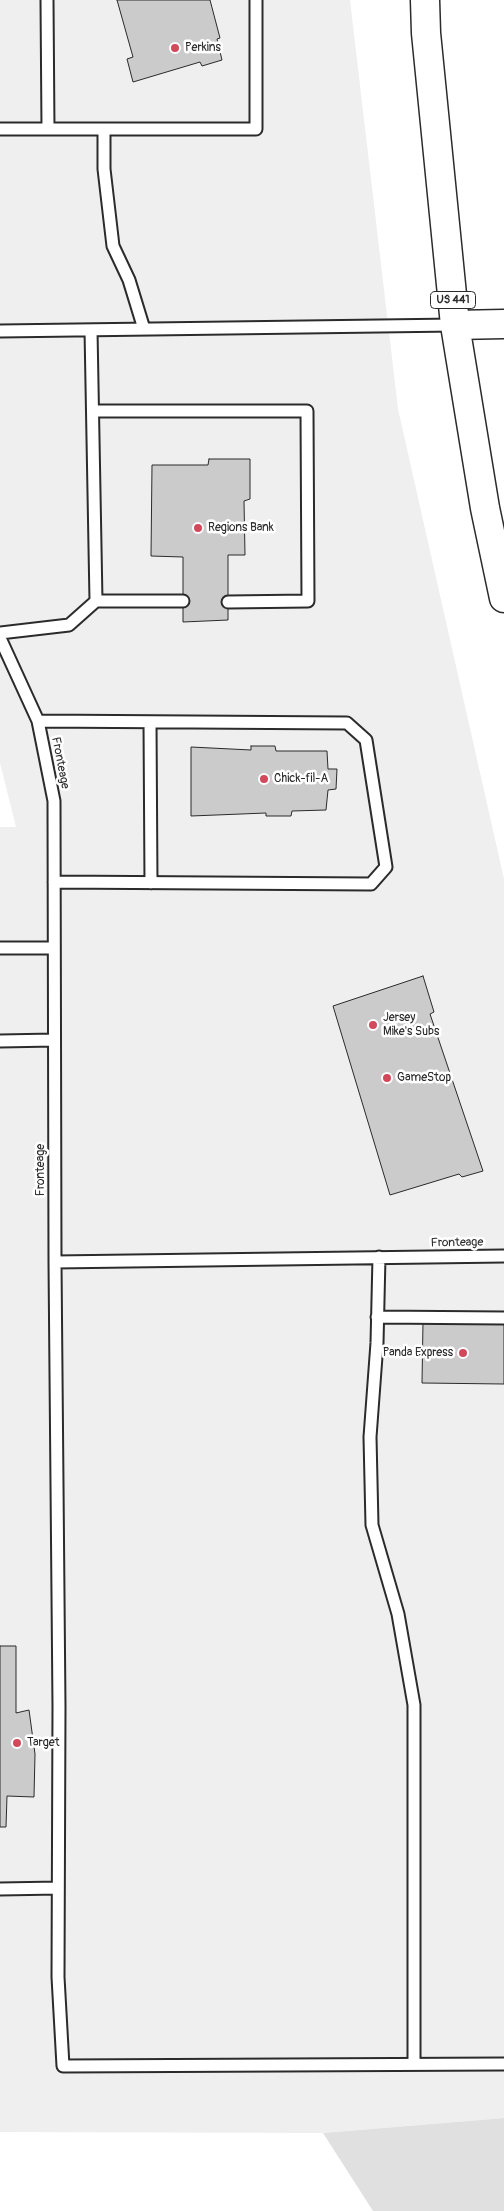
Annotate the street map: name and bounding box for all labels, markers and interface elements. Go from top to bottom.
place label: Perkins [185,41,221,55]
marker: Perkins [169,42,181,54]
road number: US 441 [430,292,476,308]
place label: Regions Bank [208,521,274,535]
marker: Regions Bank [192,522,204,534]
street label: Fronteage [48,736,72,790]
place label: Chick-fil-A [274,772,328,786]
marker: Chick-fil-A [258,773,270,785]
place label: Jersey Mike's Subs [383,1011,439,1039]
marker: Jersey Mike's Subs [367,1019,379,1031]
place label: GameStop [397,1071,451,1085]
marker: GameStop [381,1072,393,1084]
street label: Fronteage [34,1144,48,1196]
street label: Fronteage [431,1235,483,1251]
place label: Panda Express [383,1346,453,1360]
marker: Panda Express [457,1347,469,1359]
place label: Target [27,1736,60,1750]
marker: Target [11,1737,23,1749]

